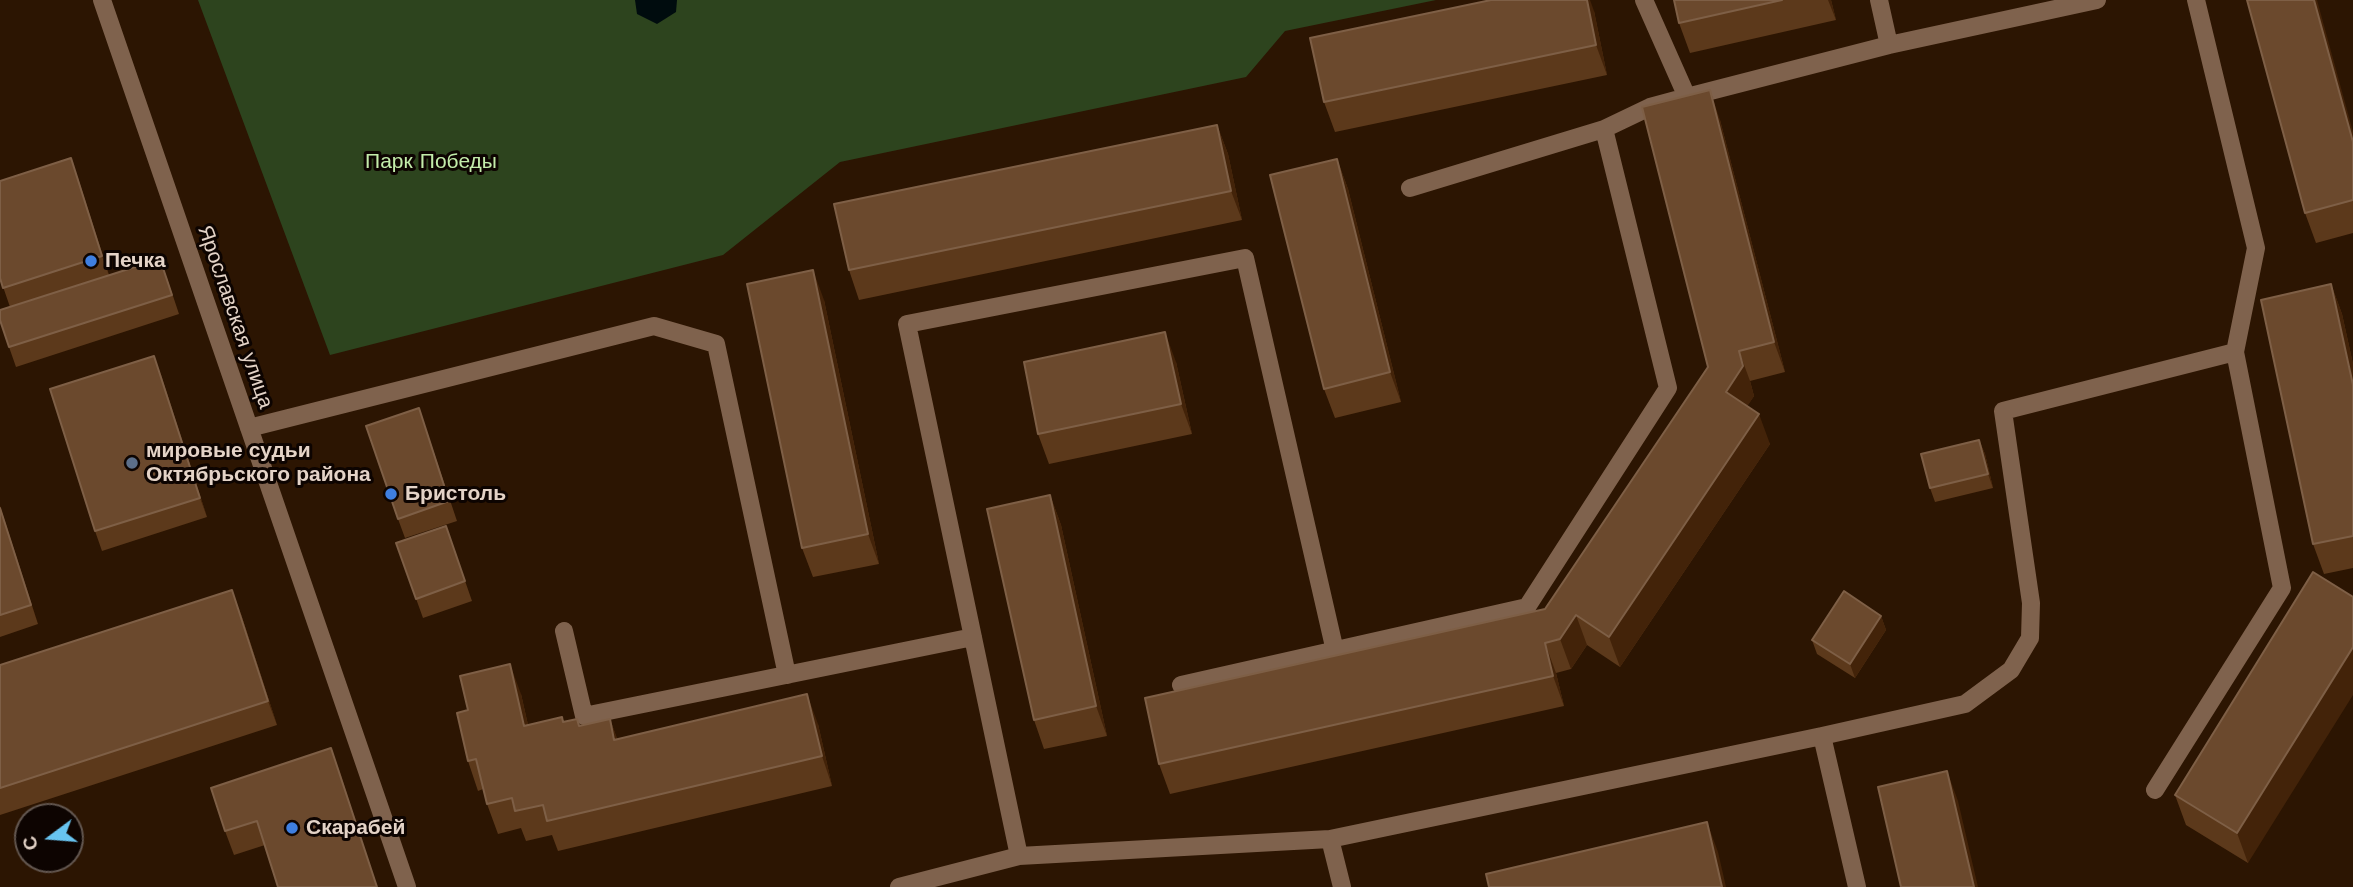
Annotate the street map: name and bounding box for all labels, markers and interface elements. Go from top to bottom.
park label: Парк Победы [365,149,497,175]
street label: Ярославская улица [192,222,278,412]
place label: Печка [105,248,166,274]
marker: Печка [83,253,99,269]
place label: мировые судьи Октябрьского района [146,438,371,488]
marker: мировые судьи Октябрьского района [124,455,140,471]
place label: Бристоль [405,481,506,507]
marker: Бристоль [383,486,399,502]
north arrow [14,803,84,873]
place label: Скарабей [306,815,405,841]
marker: Скарабей [284,820,300,836]
text: С [17,834,43,853]

